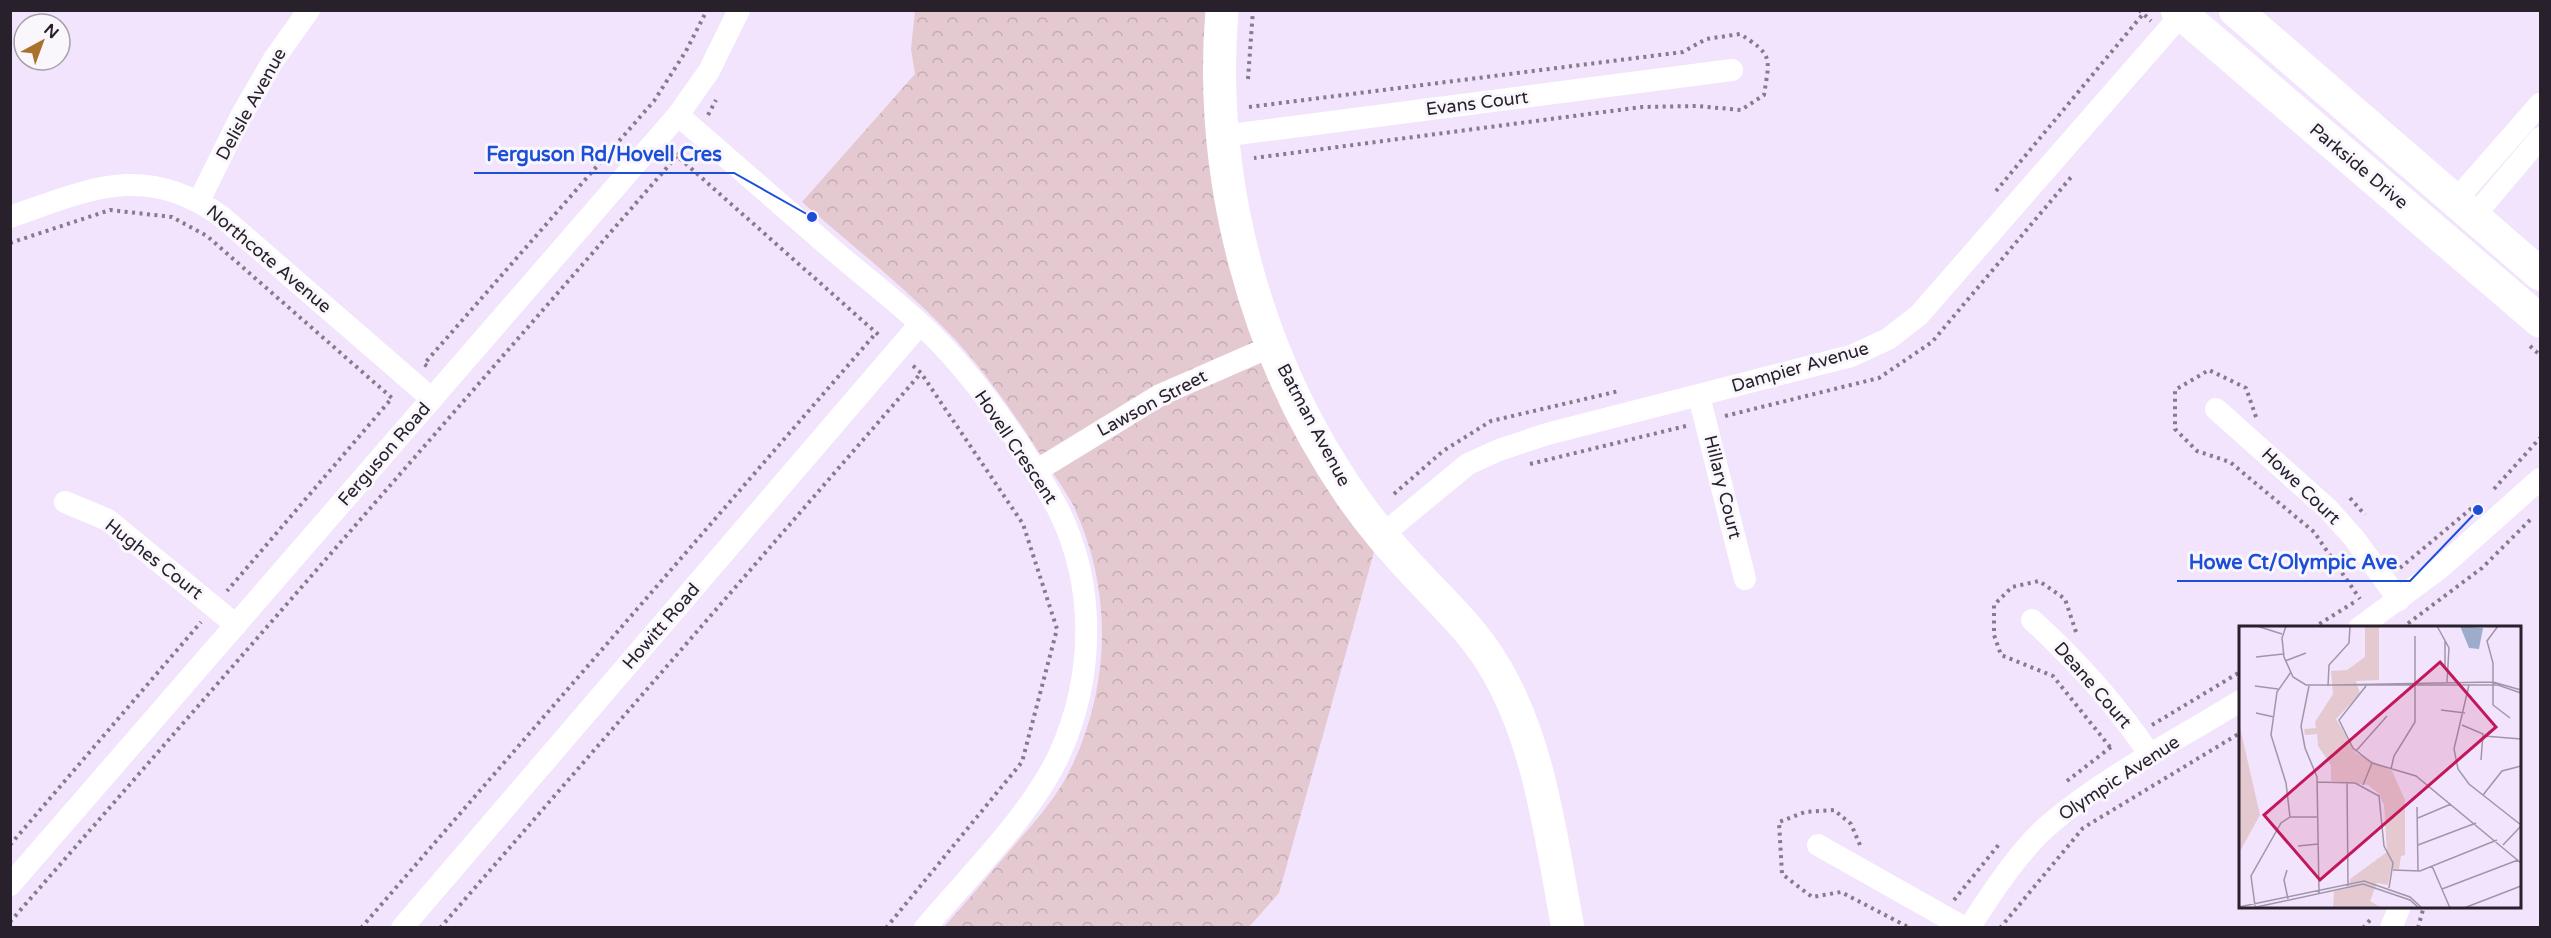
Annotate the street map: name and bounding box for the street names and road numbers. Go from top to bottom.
street label: Delisle Avenue [211,44,291,164]
street label: Evans Court [1425,86,1530,120]
street label: Parkside Drive [2305,118,2413,214]
street label: Northcote Avenue [202,200,336,318]
street label: Dampier Avenue [1729,337,1871,397]
street label: Batman Avenue [1272,360,1356,490]
street label: Lawson Street [1093,365,1211,441]
street label: Hovell Crescent [970,386,1062,508]
street label: Ferguson Road [333,398,435,510]
street label: Hillary Court [1699,433,1747,541]
street label: Howe Court [2257,443,2345,529]
street label: Hughes Court [101,514,207,604]
street label: Howitt Road [618,579,704,673]
street label: Deane Court [2050,637,2137,733]
street label: Olympic Avenue [2054,731,2184,825]

